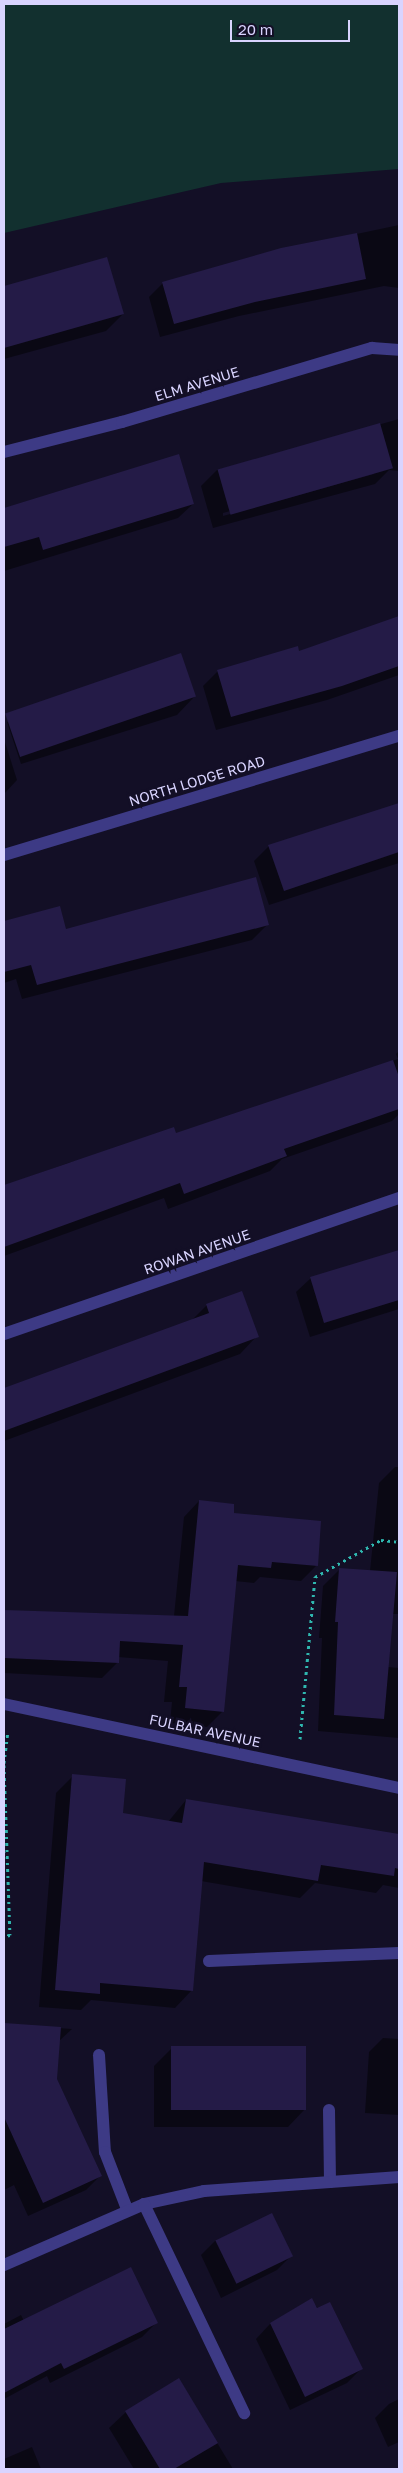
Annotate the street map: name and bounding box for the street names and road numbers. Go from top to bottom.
street label: ELM AVENUE [153,363,241,405]
street label: NORTH LODGE ROAD [127,752,267,810]
street label: ROWAN AVENUE [142,1226,252,1278]
street label: FULBAR AVENUE [148,1711,262,1751]

